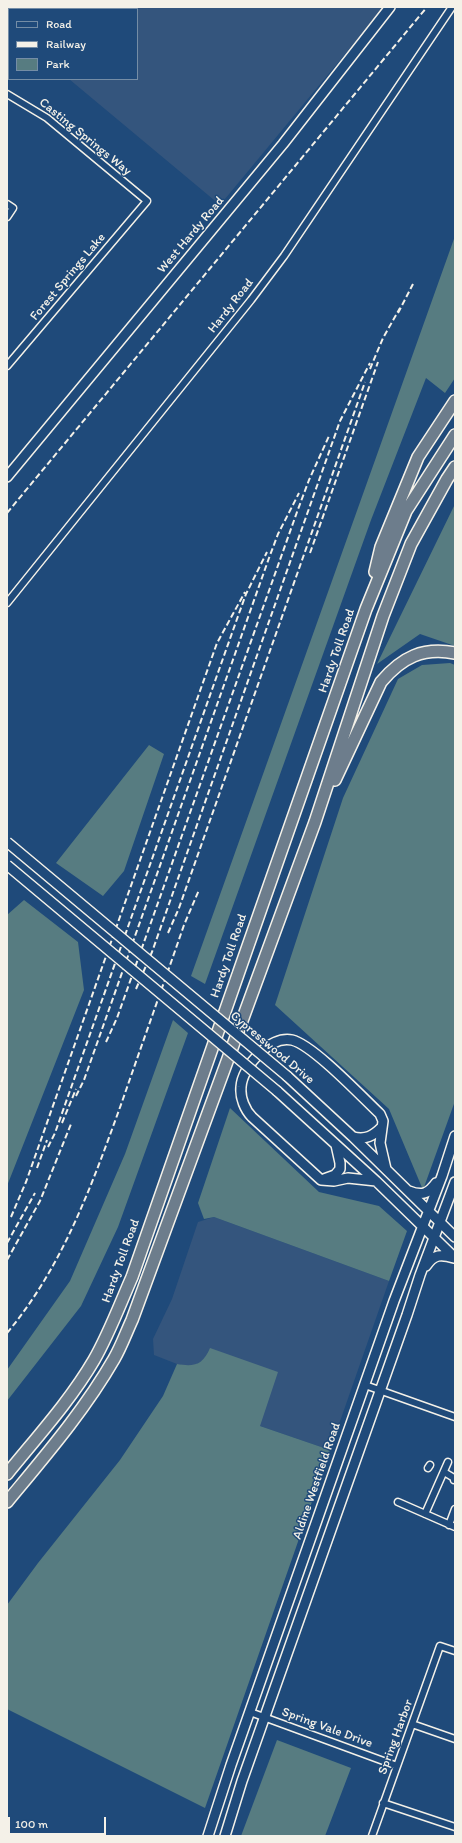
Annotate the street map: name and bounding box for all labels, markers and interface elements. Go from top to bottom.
legend [8,8,138,80]
text: Road [46,17,72,31]
text: Railway [46,37,86,51]
text: Park [46,57,70,71]
street label: Casting Springs Way [36,95,134,179]
street label: West Hardy Road [154,193,228,277]
street label: Forest Springs Lake [27,230,109,324]
street label: Hardy Road [205,276,257,336]
street label: Hardy Toll Road [315,607,359,695]
street label: Hardy Toll Road [207,912,251,1000]
street label: Cypresswood Drive [227,1008,317,1088]
street label: Hardy Toll Road [99,1217,143,1305]
street label: Aldine Westfield Road [290,1421,344,1541]
street label: Spring Harbor [375,1697,417,1777]
street label: Spring Vale Drive [280,1704,374,1752]
scale bar [10,1809,108,1835]
text: 100 m [15,1817,48,1831]

